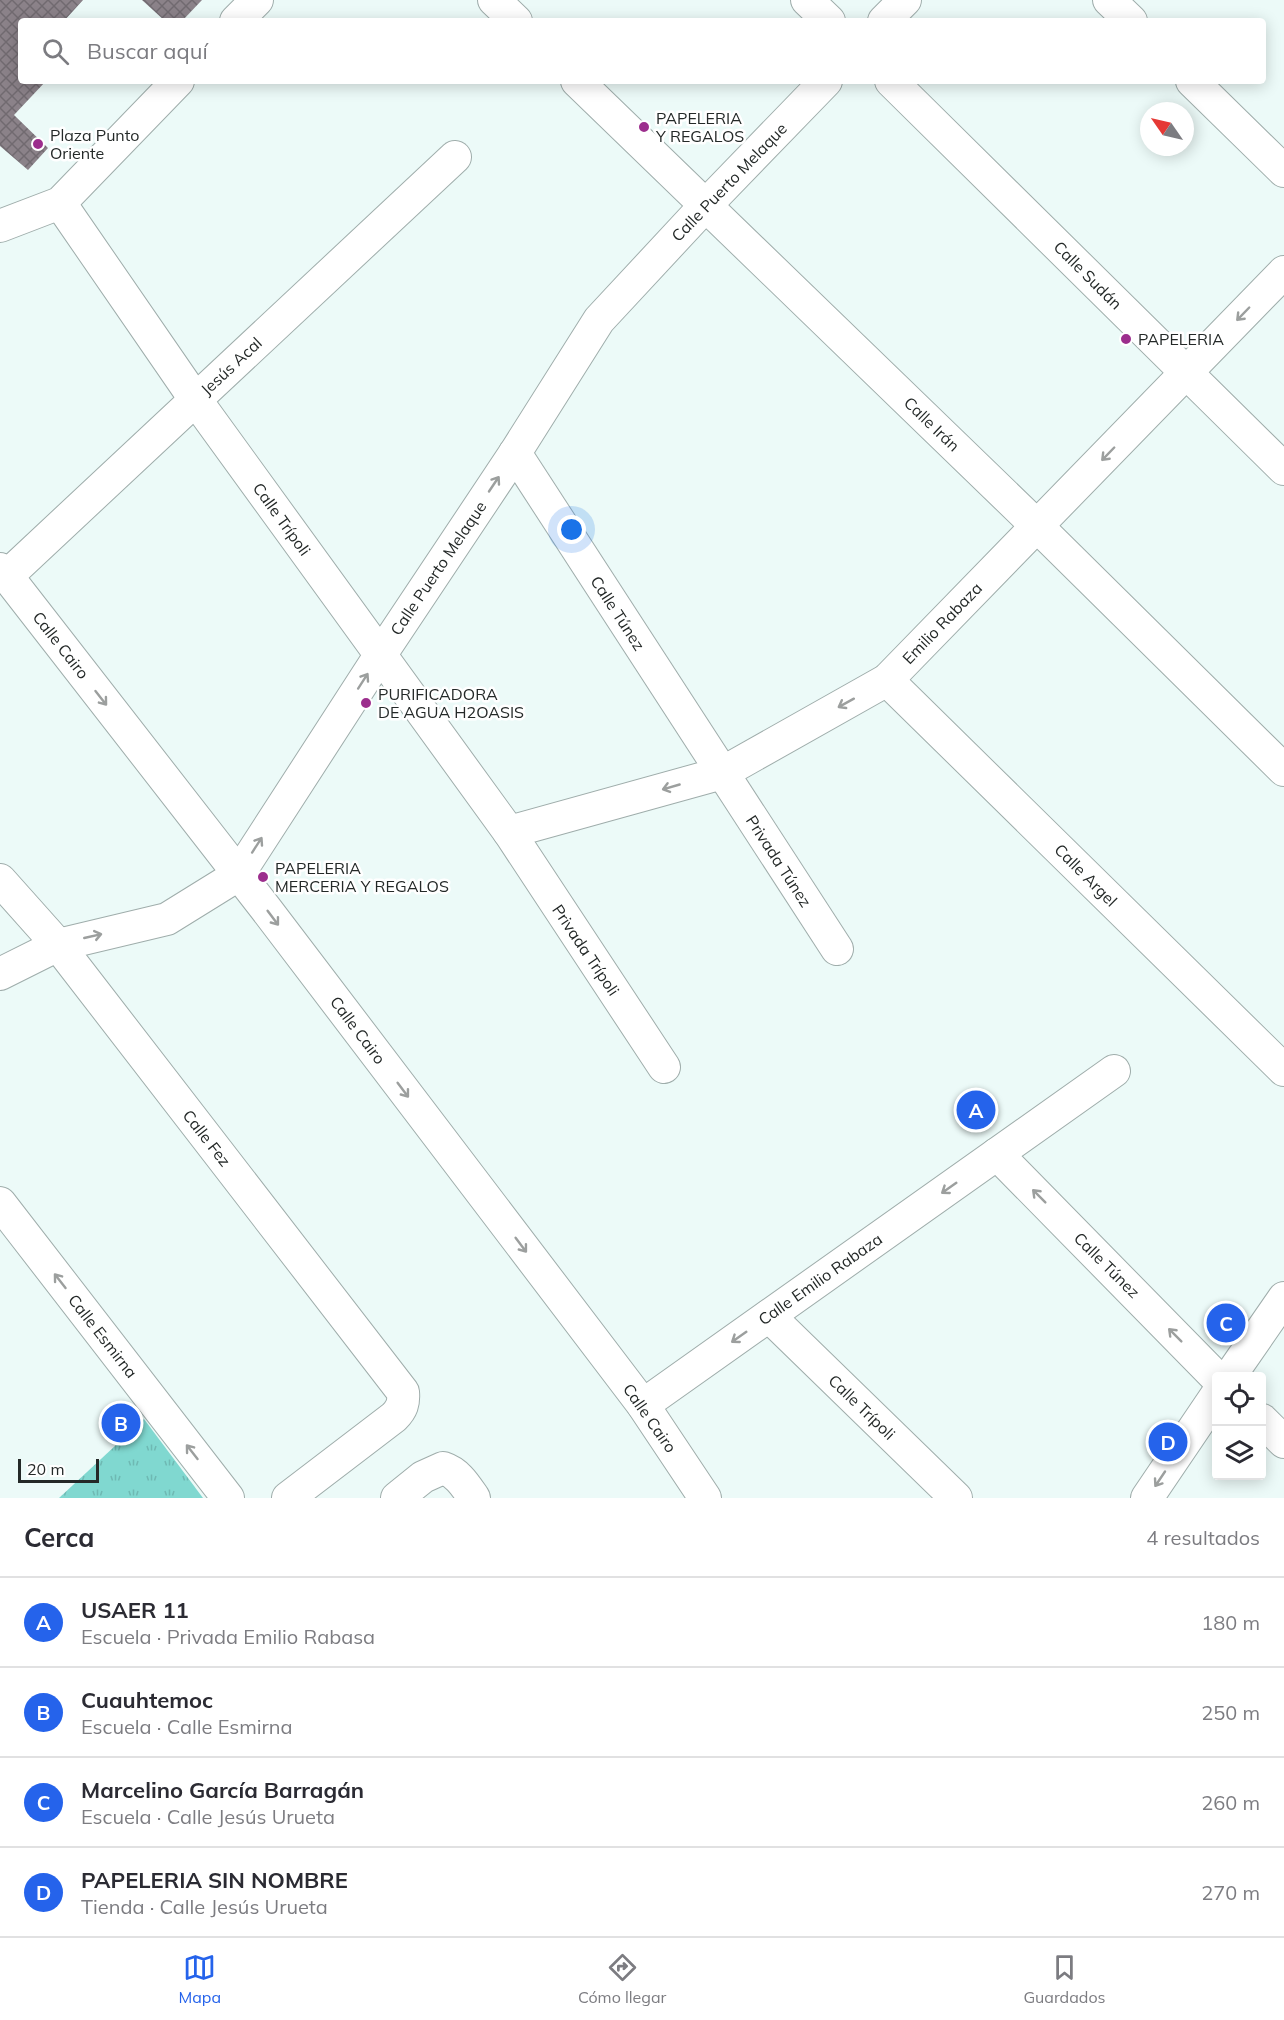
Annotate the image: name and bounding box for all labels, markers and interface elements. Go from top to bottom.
search box [18,18,1266,84]
icon: search [39,35,72,68]
text: Buscar aquí [87,37,208,65]
north arrow [1140,102,1194,156]
place label: PAPELERIA Y REGALOS [655,108,744,146]
street label: Calle Puerto Melaque [667,118,791,246]
marker: PAPELERIA Y REGALOS [637,120,651,134]
place label: Plaza Punto Oriente [50,125,139,163]
marker: Plaza Punto Oriente [31,137,45,151]
street label: Calle Sudán [1050,237,1126,313]
one-way arrow [1236,306,1251,321]
place label: PAPELERIA [1138,329,1224,349]
marker: PAPELERIA [1119,332,1133,346]
street label: Jesús Acal [196,333,266,399]
street label: Calle Irán [900,393,964,455]
one-way arrow [1100,446,1115,461]
one-way arrow [488,476,500,493]
street label: Calle Trípoli [249,479,315,559]
street label: Calle Puerto Melaque [386,497,490,639]
your location [557,515,586,544]
street label: Calle Túnez [587,572,649,654]
street label: Emilio Rabaza [898,578,986,668]
street label: Calle Cairo [29,607,93,683]
one-way arrow [356,673,369,690]
place label: PURIFICADORA DE AGUA H2OASIS [378,684,524,722]
one-way arrow [95,689,108,705]
marker: PURIFICADORA DE AGUA H2OASIS [359,696,373,710]
one-way arrow [838,697,855,709]
one-way arrow [662,782,681,793]
street label: Privada Túnez [742,811,816,911]
one-way arrow [251,837,263,854]
street label: Calle Argel [1051,840,1121,910]
place label: PAPELERIA MERCERIA Y REGALOS [275,858,449,896]
marker: PAPELERIA MERCERIA Y REGALOS [256,870,270,884]
street label: Privada Trípoli [548,901,624,999]
one-way arrow [266,909,279,925]
one-way arrow [83,930,102,942]
street label: Calle Cairo [326,992,390,1068]
one-way arrow [397,1081,410,1097]
pin: A [956,1088,996,1132]
street label: Calle Fez [179,1106,235,1170]
one-way arrow [942,1182,958,1194]
one-way arrow [1031,1188,1046,1203]
street label: Calle Túnez [1070,1228,1144,1302]
street label: Calle Emilio Rabaza [754,1229,886,1329]
one-way arrow [515,1237,528,1253]
one-way arrow [53,1273,66,1289]
street label: Calle Esmirna [64,1290,142,1382]
pin: C [1206,1300,1246,1346]
one-way arrow [1168,1327,1183,1342]
one-way arrow [731,1331,748,1343]
street label: Calle Trípoli [824,1370,900,1444]
map controls [1212,1372,1266,1480]
button: locate [1212,1372,1266,1426]
street label: Calle Cairo [619,1380,681,1456]
pin: B [102,1400,140,1446]
pin: D [1148,1420,1188,1464]
button: layers [1212,1426,1266,1480]
one-way arrow [185,1444,198,1460]
scale bar [18,1456,99,1484]
text: 20 m [27,1459,64,1479]
one-way arrow [1154,1471,1166,1487]
text: Cerca [24,1521,94,1554]
text: 4 resultados [1146,1525,1260,1550]
text: USAER 11 [81,1596,189,1624]
text: A [36,1610,51,1635]
text: 180 m [1201,1610,1260,1635]
text: Escuela · Privada Emilio Rabasa [81,1624,375,1649]
text: Cuauhtemoc [81,1686,213,1714]
text: B [37,1700,50,1725]
text: 250 m [1201,1700,1260,1725]
text: Escuela · Calle Esmirna [81,1714,292,1739]
text: Marcelino García Barragán [81,1776,364,1804]
text: C [37,1790,50,1815]
text: 260 m [1201,1790,1260,1815]
text: Escuela · Calle Jesús Urueta [81,1804,335,1829]
text: PAPELERIA SIN NOMBRE [81,1866,348,1894]
text: D [36,1880,51,1905]
text: 270 m [1201,1880,1260,1905]
text: Tienda · Calle Jesús Urueta [81,1894,328,1919]
tab: Mapa [179,1951,221,2007]
tab: Cómo llegar [578,1951,666,2007]
tab: Guardados [1023,1951,1105,2007]

